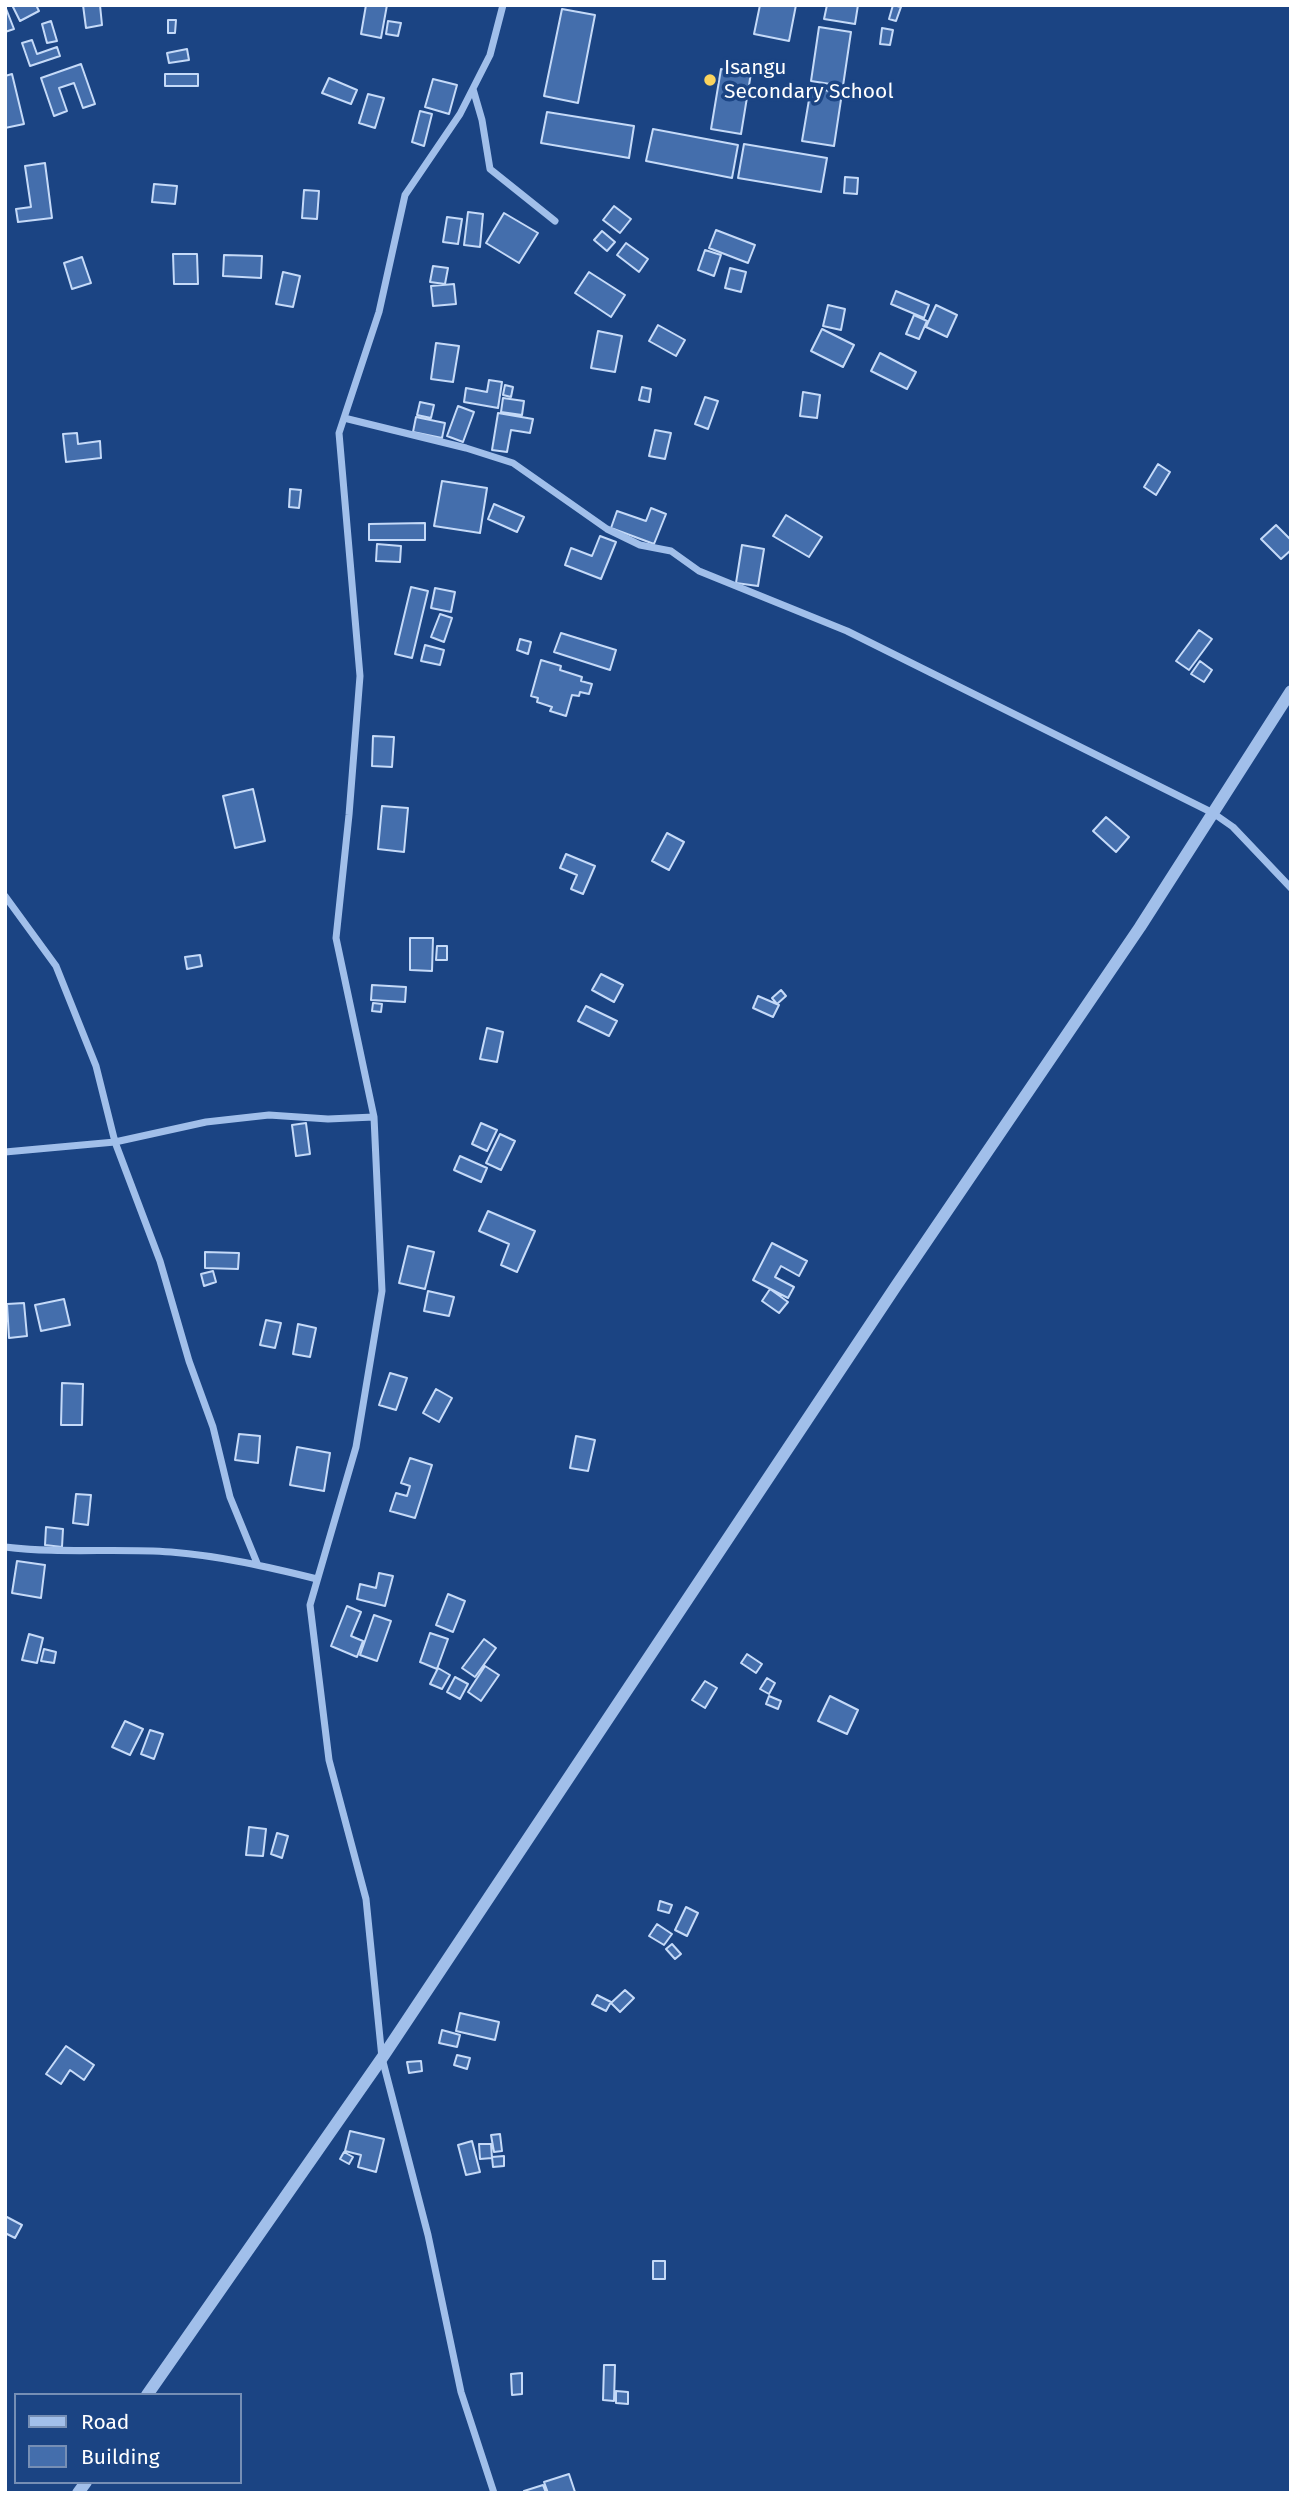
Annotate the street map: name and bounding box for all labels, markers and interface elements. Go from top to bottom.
place label: Isangu Secondary School [724,55,894,105]
marker: Isangu Secondary School [702,72,718,88]
legend [14,2393,242,2484]
text: Road [81,2409,129,2435]
text: Building [81,2444,160,2470]

